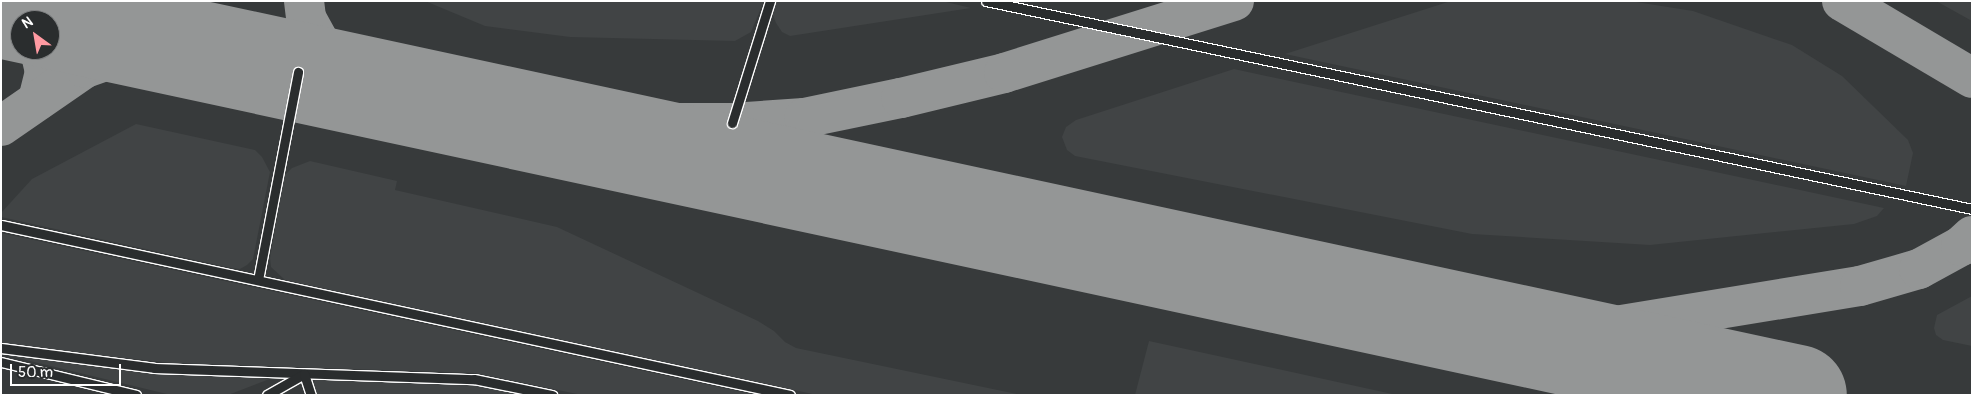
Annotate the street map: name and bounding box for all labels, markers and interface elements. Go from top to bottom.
north arrow [10,10,60,60]
text: N [19,13,36,32]
scale bar [12,354,124,386]
text: 50 m [18,363,53,382]

